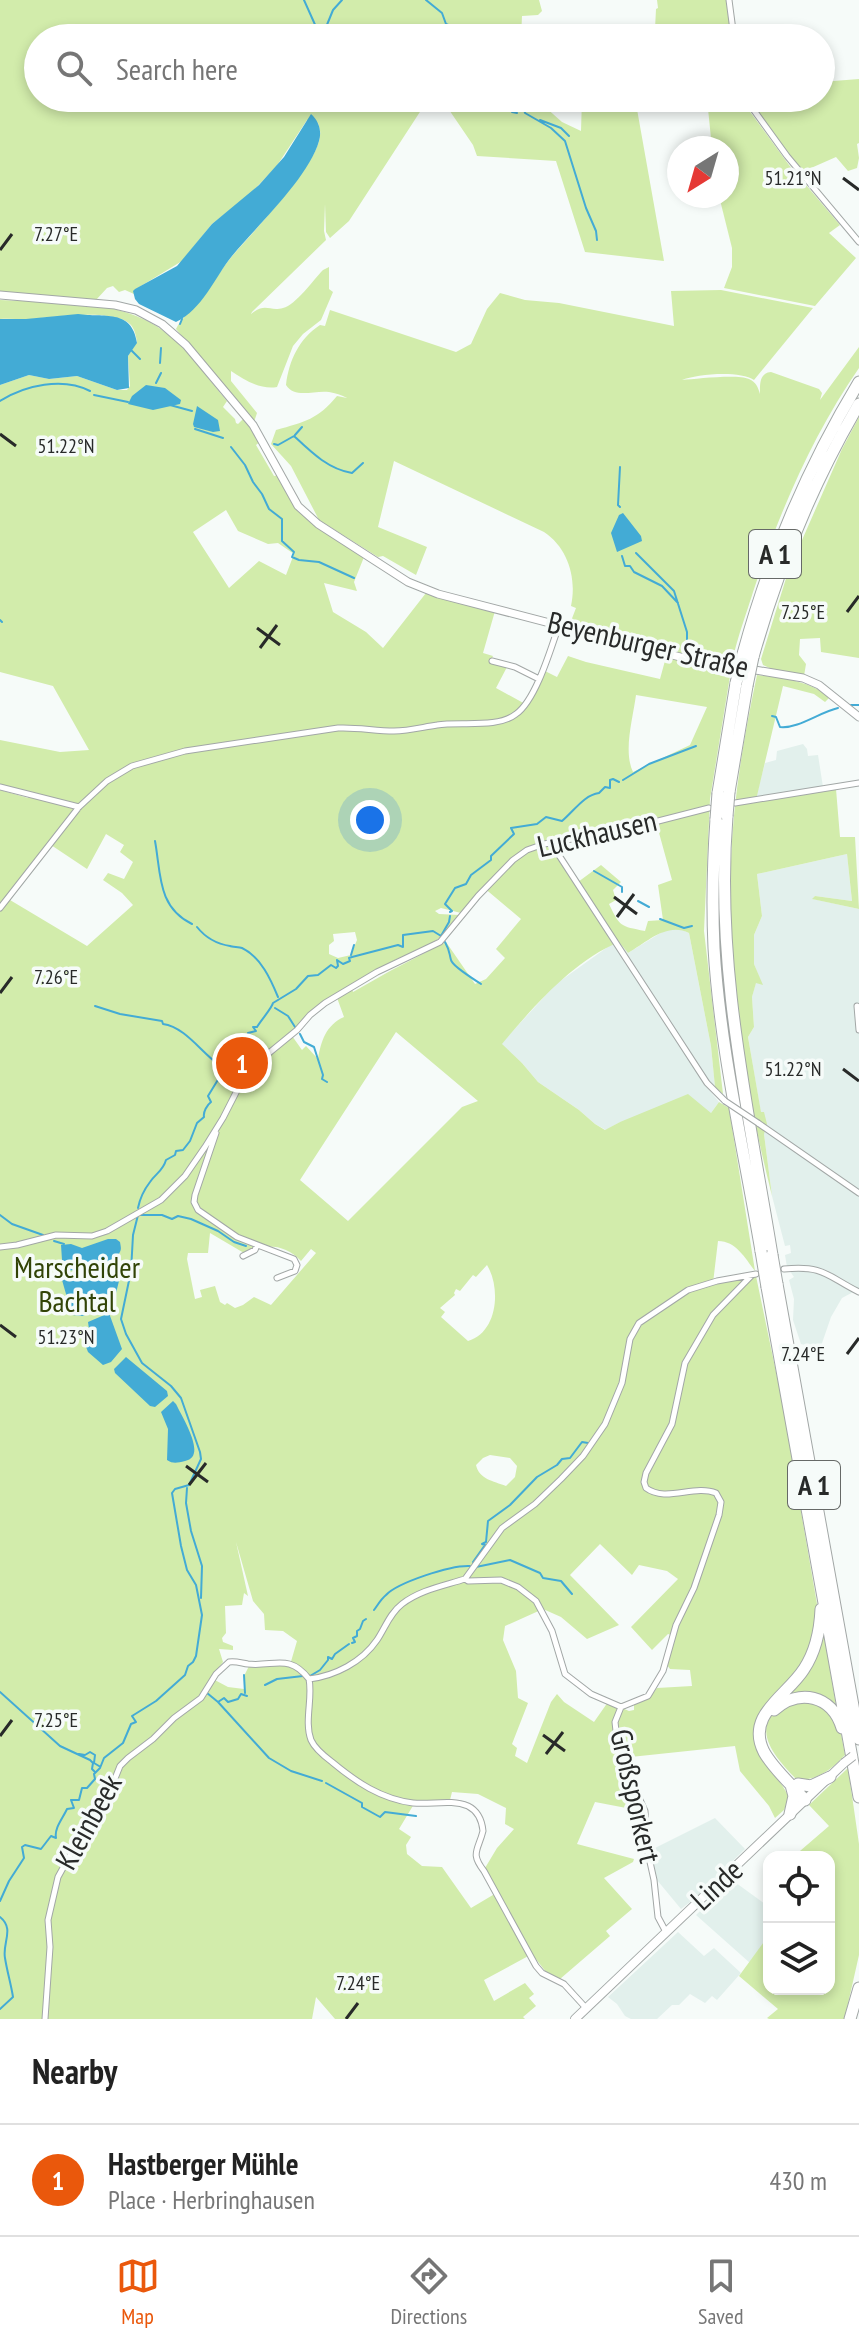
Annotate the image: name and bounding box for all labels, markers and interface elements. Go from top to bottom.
search box [24,24,835,112]
icon: search [52,46,96,90]
text: Search here [116,49,238,88]
north arrow [667,136,739,208]
text: 51.21°N [764,165,822,191]
text: 7.27°E [34,221,78,247]
text: 51.22°N [37,433,95,459]
road number: A 1 [749,530,801,578]
text: 7.25°E [781,599,825,625]
street label: Beyenburger Straße [544,601,753,686]
your location [350,800,390,840]
street label: Luckhausen [533,800,660,865]
text: 7.26°E [34,964,78,990]
pin: 1 [216,1033,268,1093]
text: 51.22°N [764,1056,822,1082]
park label: Marscheider Bachtal [14,1247,141,1320]
text: 51.23°N [37,1324,95,1350]
text: 7.24°E [781,1341,825,1367]
road number: A 1 [788,1461,840,1509]
text: 7.25°E [34,1707,78,1733]
street label: Großsporkert [602,1725,671,1867]
street label: Kleinbeek [46,1766,130,1876]
street label: Linde [682,1850,750,1918]
map controls [763,1851,835,1995]
button: locate [763,1851,835,1923]
button: layers [763,1923,835,1995]
text: 7.24°E [336,1970,380,1996]
text: Nearby [32,2049,117,2093]
text: Hastberger Mühle [108,2144,299,2183]
text: 1 [52,2164,64,2197]
text: 430 m [769,2164,827,2197]
text: Place · Herbringhausen [108,2183,315,2216]
tab: Map [116,2254,160,2330]
tab: Directions [391,2254,467,2330]
tab: Saved [698,2254,743,2330]

